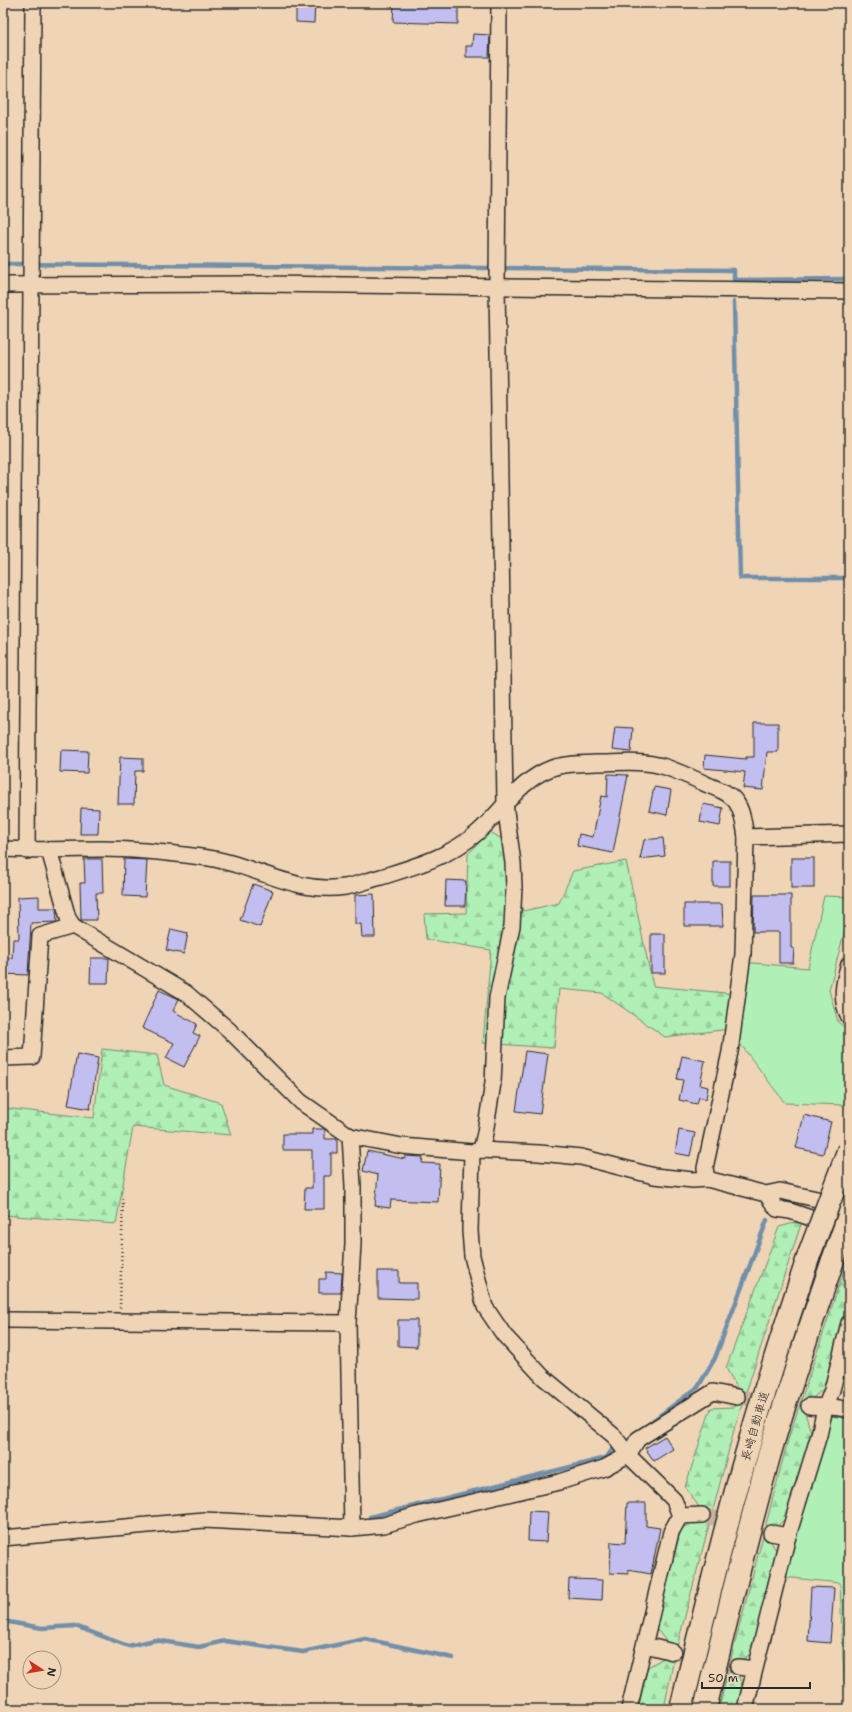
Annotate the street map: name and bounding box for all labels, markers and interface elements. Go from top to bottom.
street label: 長崎自動車道 [737,1389,773,1463]
north arrow [22,1650,62,1690]
scale bar [702,1664,810,1690]
text: N [43,1666,60,1678]
text: 50 m [708,1670,738,1686]

